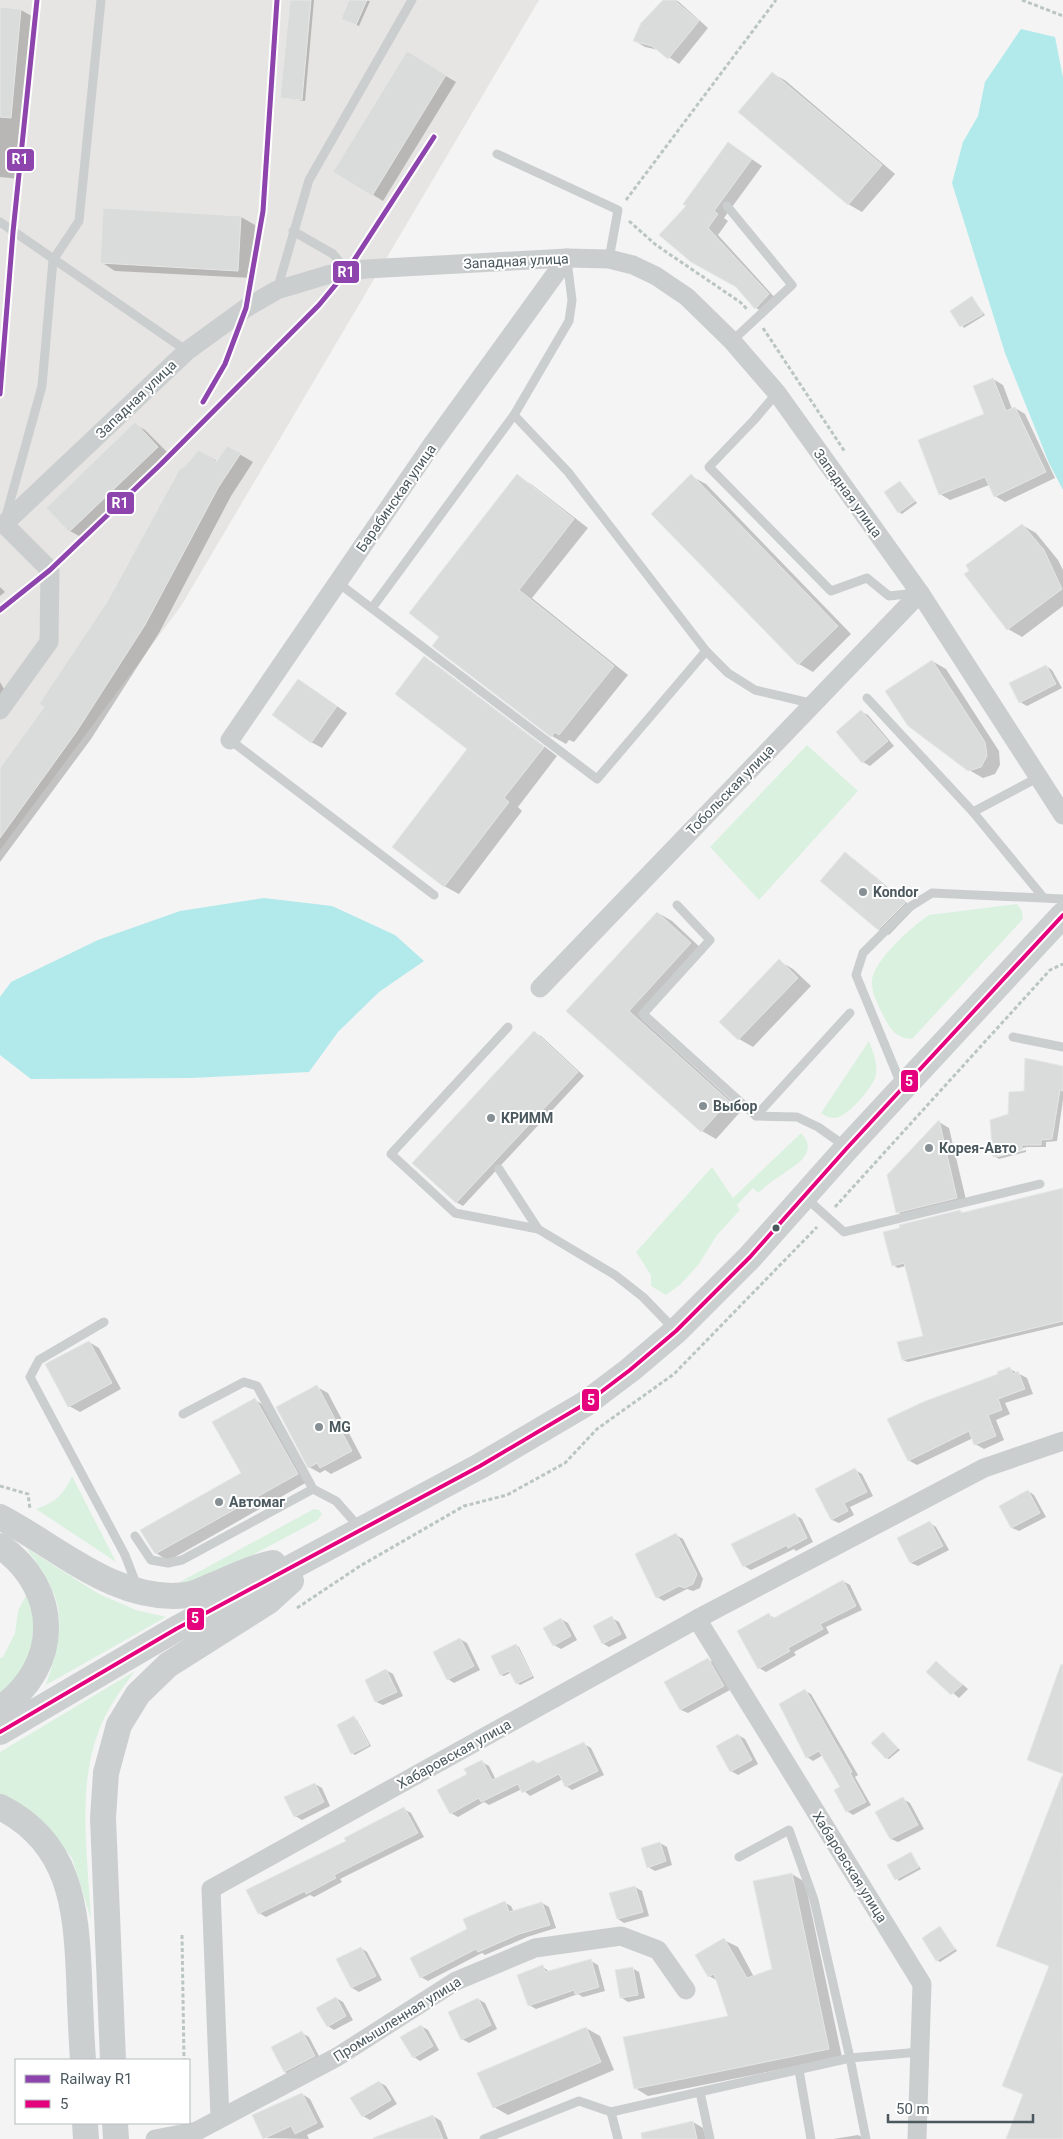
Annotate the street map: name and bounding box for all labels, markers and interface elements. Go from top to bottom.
line badge: R1 [6,148,35,172]
text: R1 [11,151,29,167]
street label: Западная улица [463,250,569,272]
line badge: R1 [332,260,360,284]
text: R1 [337,264,355,280]
street label: Западная улица [93,357,179,441]
street label: Барабинская улица [353,441,439,555]
street label: Западная улица [811,446,885,540]
line badge: R1 [106,491,135,515]
text: R1 [111,495,129,511]
street label: Тобольская улица [683,742,777,838]
place label: Kondor [873,884,918,900]
marker: Kondor [857,886,869,898]
line badge: 5 [900,1069,919,1093]
text: 5 [905,1073,913,1089]
place label: Выбор [713,1098,757,1114]
marker: Выбор [697,1100,709,1112]
place label: КРИММ [501,1110,553,1126]
marker: КРИММ [485,1112,497,1124]
place label: Корея-Авто [939,1140,1017,1156]
marker: Корея-Авто [923,1142,935,1154]
unlabelled marker [771,1223,781,1233]
line badge: 5 [581,1388,600,1412]
text: 5 [587,1392,595,1408]
place label: MG [329,1419,351,1435]
marker: MG [313,1421,325,1433]
place label: Автомаг [229,1494,285,1510]
marker: Автомаг [213,1496,225,1508]
line badge: 5 [186,1607,205,1631]
text: 5 [191,1610,199,1626]
street label: Хабаровская улица [394,1716,514,1792]
street label: Хабаровская улица [809,1809,891,1925]
street label: Промышленная улица [330,1973,464,2065]
legend [15,2059,190,2124]
text: Railway R1 [60,2070,133,2088]
scale bar [888,2092,1033,2124]
text: 5 [60,2095,68,2113]
text: 50 m [896,2100,930,2118]

